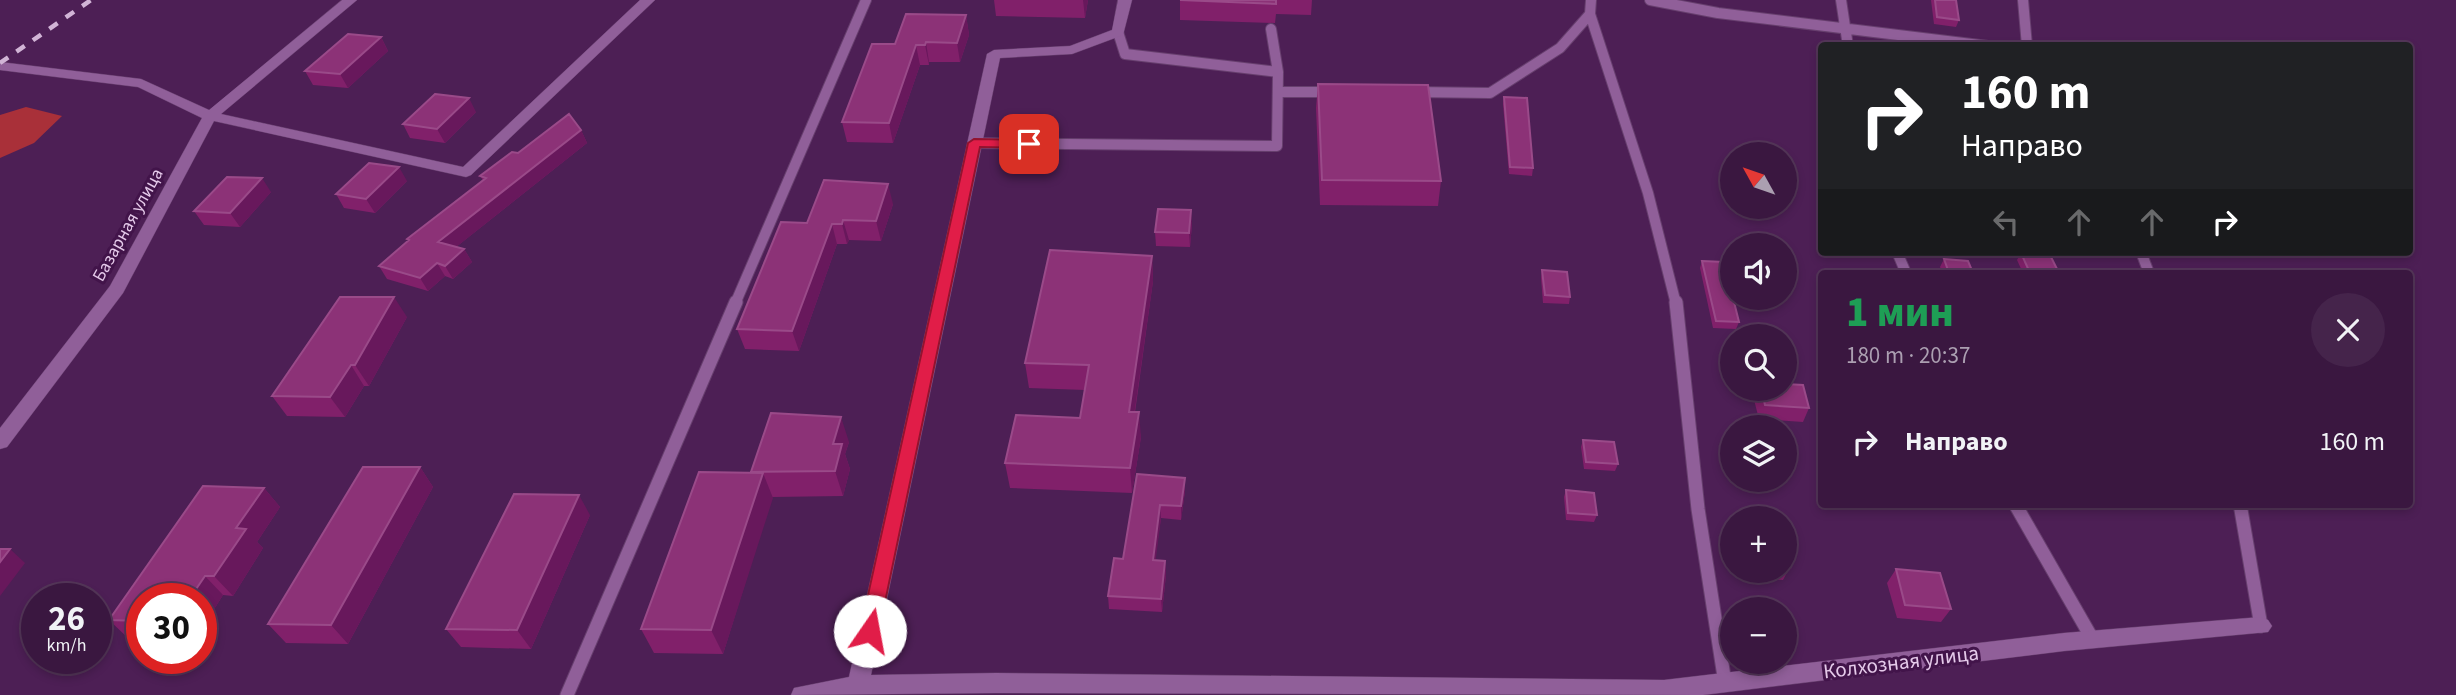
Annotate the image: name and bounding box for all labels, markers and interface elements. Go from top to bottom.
text: 160 m [1961,58,2090,128]
icon: right [1846,70,1937,161]
pin [999,114,1059,174]
text: Направо [1961,123,2083,169]
icon: arrive [1010,125,1048,163]
north arrow [1720,142,1797,219]
map controls [1720,142,1797,674]
street label: Базарная улица [87,164,169,286]
icon: left [1987,203,2025,241]
icon: ahead [2060,203,2098,241]
icon: ahead [2133,203,2171,241]
icon: right [2206,203,2244,241]
button: sound [1720,233,1797,310]
text: 1 мин [1846,283,1954,343]
button: close [2311,293,2385,367]
button: search [1720,324,1797,401]
text: 180 m · 20:37 [1846,339,1970,372]
button: layers [1720,415,1797,492]
icon: right [1846,423,1884,461]
text: Направо [1905,423,2008,460]
text: 160 m [2319,423,2385,460]
button: + [1720,506,1797,583]
speed limit sign: 30 [126,583,217,674]
text: 26 [48,594,85,644]
position arrow [833,594,907,668]
button: − [1720,597,1797,674]
text: km/h [47,633,86,658]
street label: Колхозная улица [1821,638,1981,686]

